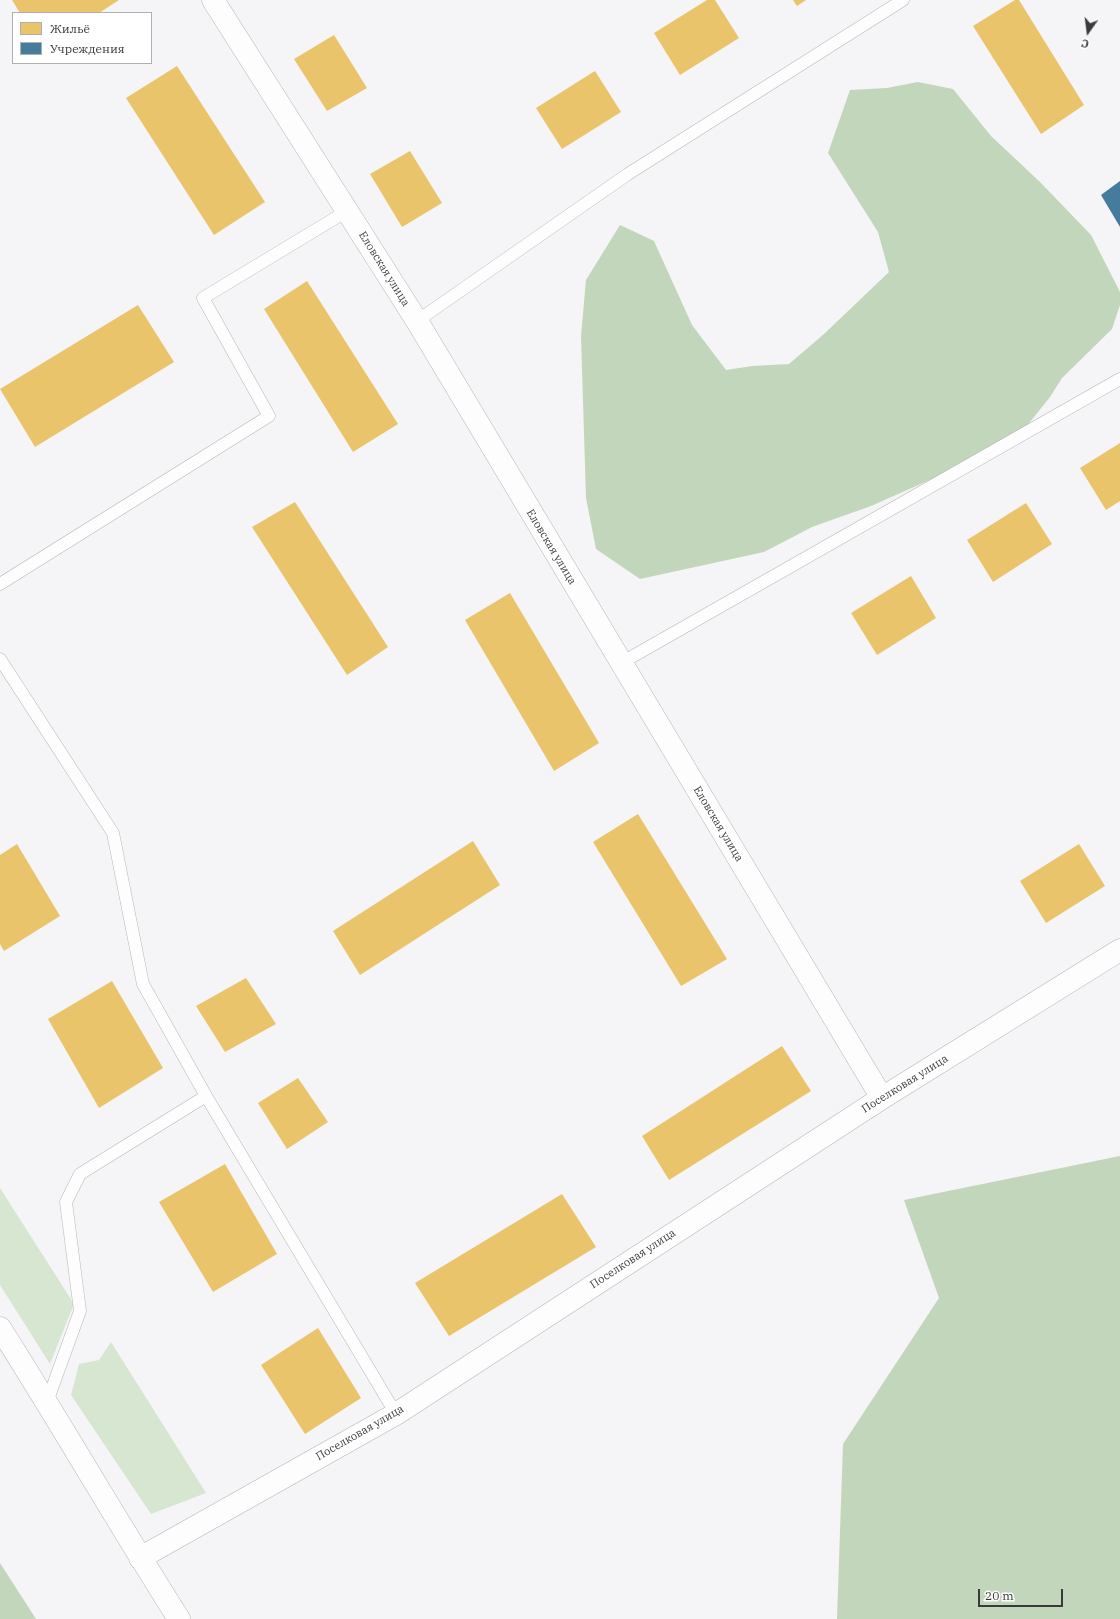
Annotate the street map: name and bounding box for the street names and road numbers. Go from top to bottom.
street label: Еловская улица [356,229,412,309]
street label: Еловская улица [523,507,579,587]
street label: Еловская улица [690,784,746,864]
street label: Поселковая улица [859,1052,951,1116]
street label: Поселковая улица [588,1226,678,1292]
street label: Поселковая улица [314,1402,406,1464]

